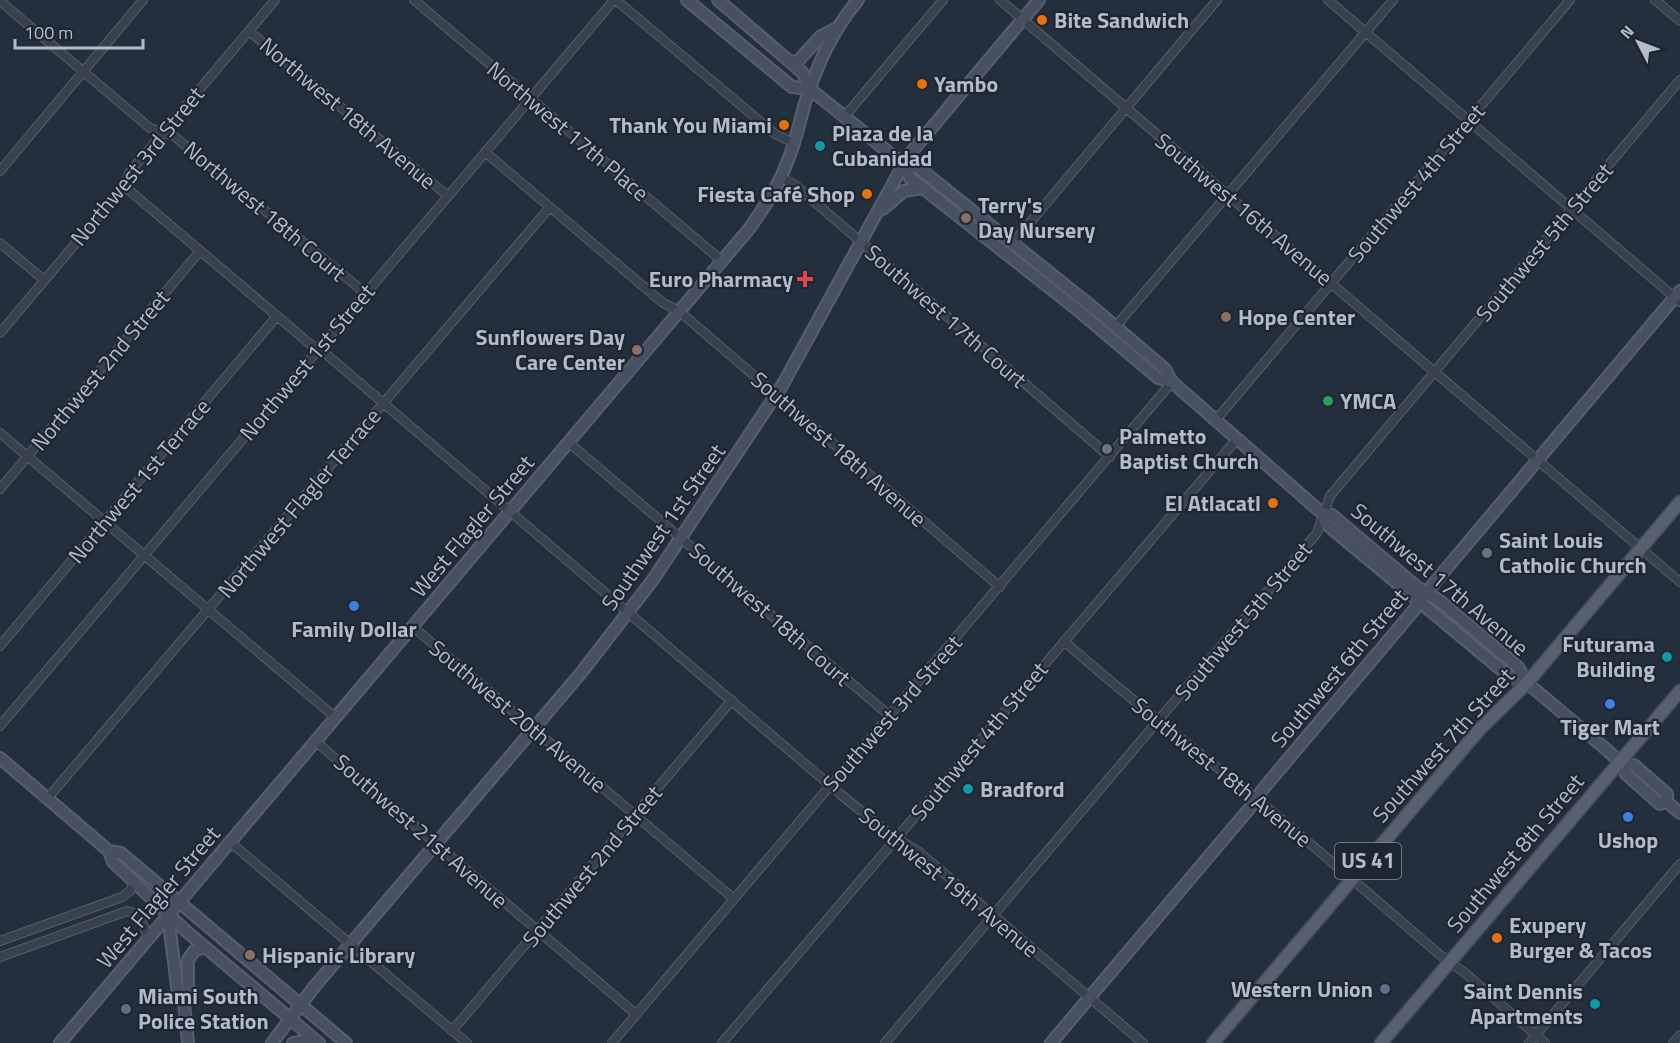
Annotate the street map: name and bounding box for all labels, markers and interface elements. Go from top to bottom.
place label: Bite Sandwich [1054,3,1189,37]
scale bar [15,12,142,50]
north arrow [1608,12,1668,72]
marker: Bite Sandwich [1035,13,1049,27]
text: 100 m [24,19,73,46]
text: N [1614,20,1639,44]
street label: Northwest 18th Avenue [252,29,444,197]
street label: Northwest 17th Place [479,53,657,209]
place label: Yambo [934,67,998,101]
marker: Yambo [915,77,929,91]
street label: Northwest 3rd Street [62,79,212,253]
street label: Southwest 4th Street [1339,96,1493,270]
place label: Thank You Miami [609,108,772,142]
place label: Plaza de la Cubanidad [832,116,934,175]
marker: Thank You Miami [777,118,791,132]
street label: Southwest 16th Avenue [1148,124,1340,294]
street label: Northwest 18th Court [176,133,354,290]
marker: Plaza de la Cubanidad [813,139,827,153]
street label: Southwest 5th Street [1467,155,1621,329]
place label: Fiesta Café Shop [697,177,855,211]
marker: Fiesta Café Shop [860,187,874,201]
place label: Terry's Day Nursery [978,188,1095,247]
marker: Terry's Day Nursery [959,211,973,225]
street label: Southwest 17th Court [858,236,1035,396]
place label: Euro Pharmacy [649,262,793,296]
marker: Euro Pharmacy [798,272,812,286]
street label: Northwest 1st Street [231,276,383,448]
street label: Northwest 2nd Street [22,282,178,458]
place label: Hope Center [1238,300,1355,334]
marker: Hope Center [1219,310,1233,324]
place label: Sunflowers Day Care Center [475,320,625,379]
marker: Sunflowers Day Care Center [630,343,644,357]
street label: Southwest 18th Avenue [744,363,934,535]
place label: YMCA [1340,384,1396,418]
street label: Northwest 1st Terrace [60,391,218,571]
marker: YMCA [1321,394,1335,408]
street label: Northwest Flagler Terrace [209,400,389,606]
place label: Palmetto Baptist Church [1119,419,1259,478]
street label: Southwest 1st Street [593,436,734,617]
marker: Palmetto Baptist Church [1100,442,1114,456]
street label: West Flagler Street [402,447,542,605]
place label: El Atlacatl [1165,486,1261,520]
street label: Southwest 17th Avenue [1344,494,1536,664]
marker: El Atlacatl [1266,496,1280,510]
place label: Saint Louis Catholic Church [1499,523,1647,582]
street label: Southwest 18th Court [682,534,859,694]
street label: Southwest 5th Street [1166,534,1320,708]
marker: Saint Louis Catholic Church [1480,546,1494,560]
street label: Southwest 6th Street [1262,581,1416,755]
marker: Family Dollar [347,599,361,613]
place label: Family Dollar [291,612,417,646]
street label: Southwest 3rd Street [814,627,970,799]
place label: Futurama Building [1562,627,1655,686]
street label: Southwest 20th Avenue [422,631,614,801]
marker: Futurama Building [1660,650,1674,664]
street label: Southwest 4th Street [902,654,1056,828]
street label: Southwest 7th Street [1364,660,1522,830]
street label: Southwest 18th Avenue [1125,689,1319,855]
marker: Tiger Mart [1603,697,1617,711]
place label: Tiger Mart [1560,710,1660,744]
street label: Southwest 21st Avenue [326,746,516,916]
street label: Southwest 8th Street [1438,766,1592,940]
place label: Bradford [980,772,1065,806]
street label: Southwest 2nd Street [514,777,670,955]
marker: Bradford [961,782,975,796]
street label: Southwest 19th Avenue [852,799,1046,965]
marker: Ushop [1621,810,1635,824]
street label: West Flagler Street [88,818,228,976]
place label: Ushop [1598,823,1658,857]
road number: US 41 [1335,843,1401,879]
place label: Exupery Burger & Tacos [1509,908,1652,967]
marker: Exupery Burger & Tacos [1490,931,1504,945]
place label: Hispanic Library [262,938,415,972]
marker: Hispanic Library [243,948,257,962]
place label: Western Union [1231,972,1373,1006]
place label: Saint Dennis Apartments [1463,974,1583,1033]
place label: Miami South Police Station [138,979,269,1038]
marker: Western Union [1378,982,1392,996]
marker: Saint Dennis Apartments [1588,997,1602,1011]
marker: Miami South Police Station [119,1002,133,1016]

